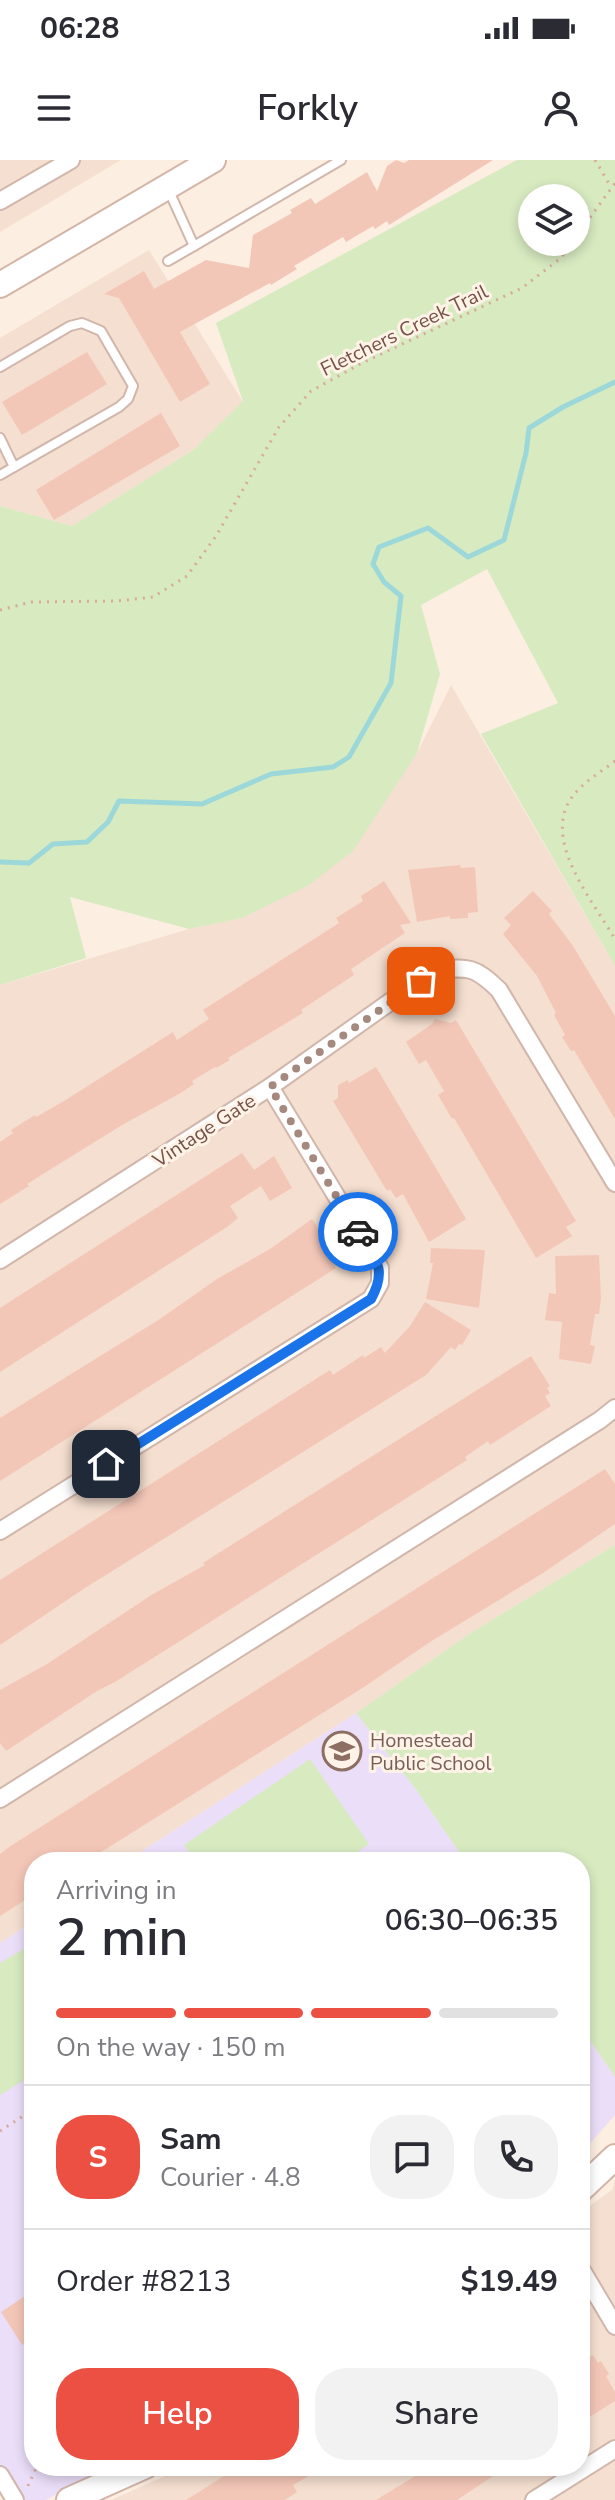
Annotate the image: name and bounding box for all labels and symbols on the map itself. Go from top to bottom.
street label: Fletchers Creek Trail [316,278,492,383]
pin [387,947,455,1015]
street label: Vintage Gate [147,1087,261,1174]
courier [318,1192,398,1272]
pin [72,1430,140,1498]
place label: Homestead Public School [370,1727,492,1777]
school or university icon: Homestead Public School [321,1730,363,1772]

